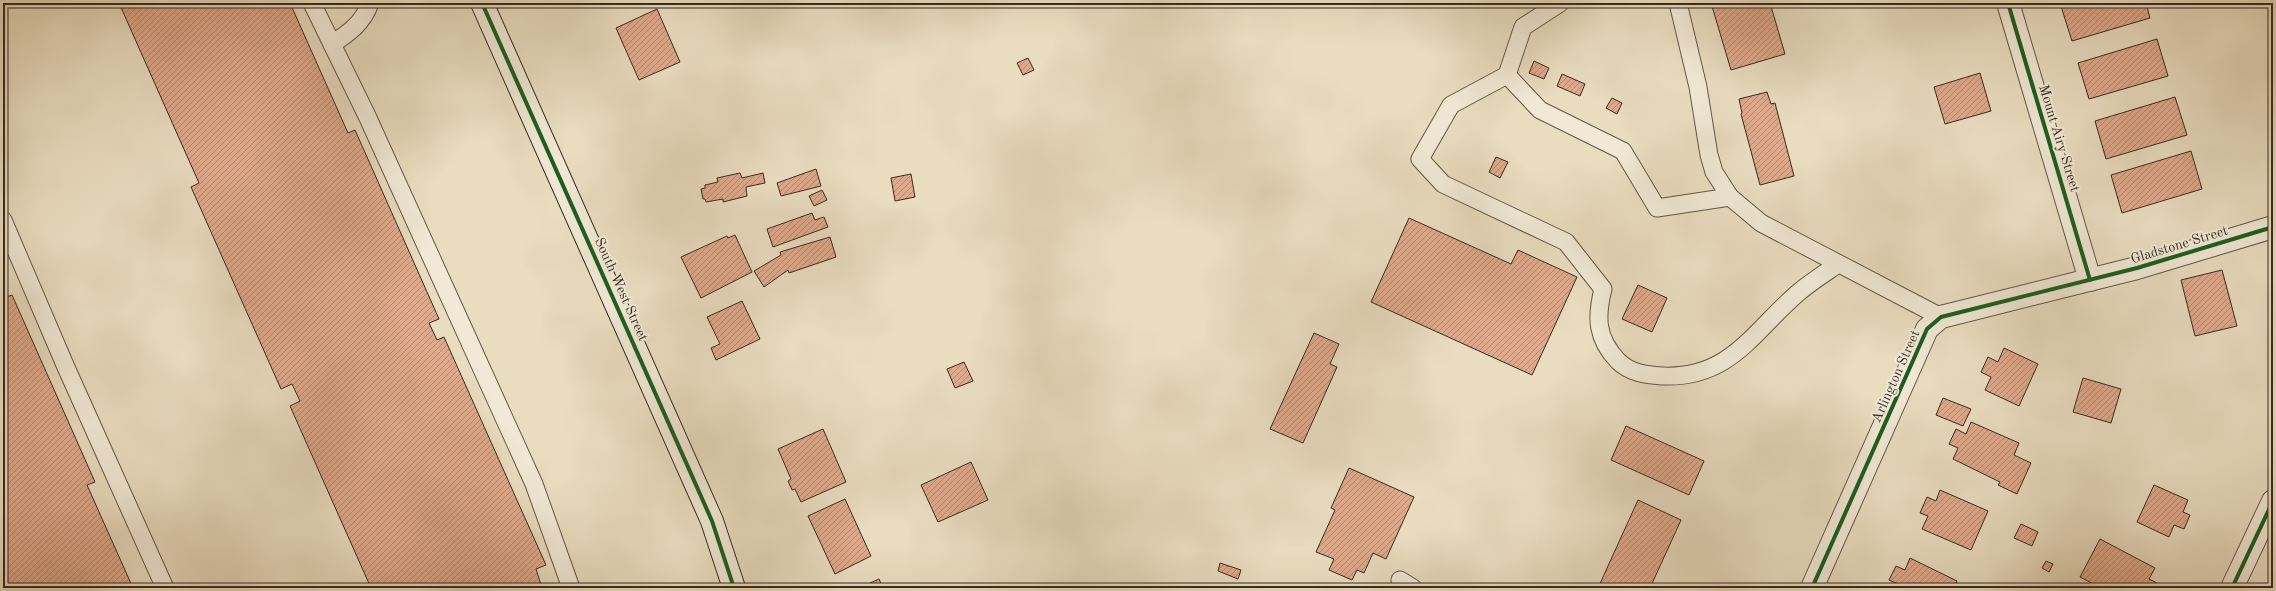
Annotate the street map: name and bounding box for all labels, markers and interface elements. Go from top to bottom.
street label: Mount Airy Street [2036,83,2082,194]
street label: Gladstone Street [2129,223,2230,266]
street label: South West Street [592,236,650,343]
street label: Arlington Street [1869,328,1923,425]

